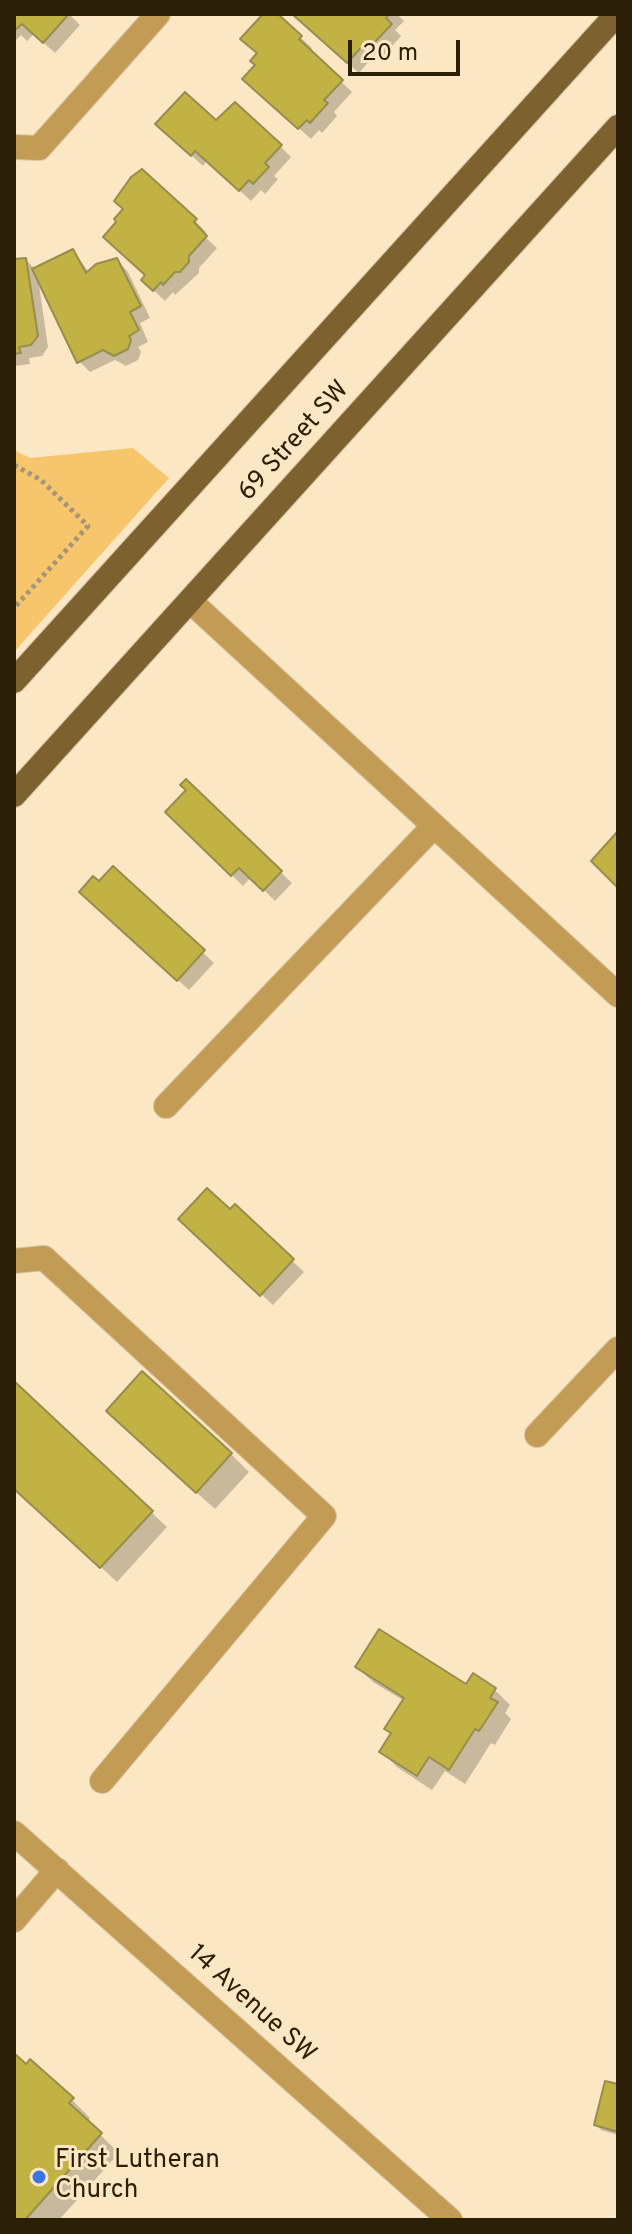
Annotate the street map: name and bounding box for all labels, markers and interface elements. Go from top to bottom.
scale bar [352,24,464,74]
text: 20 m [362,39,418,69]
street label: 69 Street SW [233,376,357,508]
street label: 14 Avenue SW [181,1939,321,2071]
place label: First Lutheran Church [55,2146,220,2208]
marker: First Lutheran Church [30,2168,48,2186]

